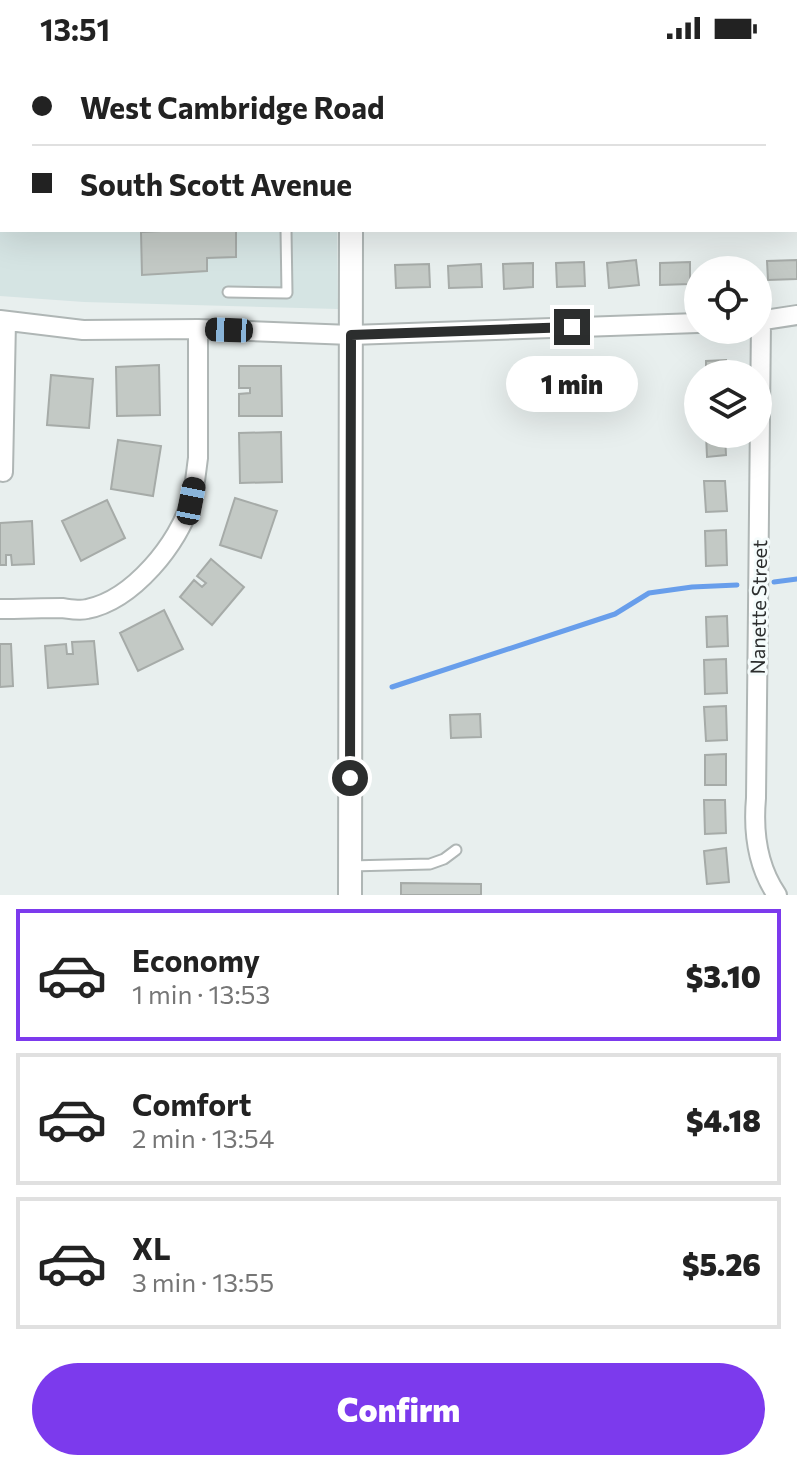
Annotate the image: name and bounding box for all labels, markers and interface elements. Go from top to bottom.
text: 13:51 [40,10,110,47]
text: West Cambridge Road [80,88,385,125]
text: South Scott Avenue [80,165,352,202]
map controls [684,256,772,448]
button: locate [684,256,772,344]
route end [554,309,590,345]
car [205,317,253,343]
callout: 1 min [506,355,638,411]
button: layers [684,360,772,448]
text: 1 min [541,368,603,399]
car [175,475,207,527]
street label: Nanette Street [745,540,771,674]
route start [332,760,368,796]
icon: car [36,939,108,1011]
text: Economy [132,941,260,978]
text: $3.10 [686,957,761,994]
text: 1 min · 13:53 [132,978,270,1009]
icon: car [36,1083,108,1155]
text: Comfort [132,1085,251,1122]
text: $4.18 [686,1101,761,1138]
text: 2 min · 13:54 [132,1122,274,1153]
icon: car [36,1227,108,1299]
text: XL [132,1229,171,1266]
text: $5.26 [682,1245,761,1282]
text: 3 min · 13:55 [132,1266,274,1297]
button: Confirm [32,1363,765,1455]

